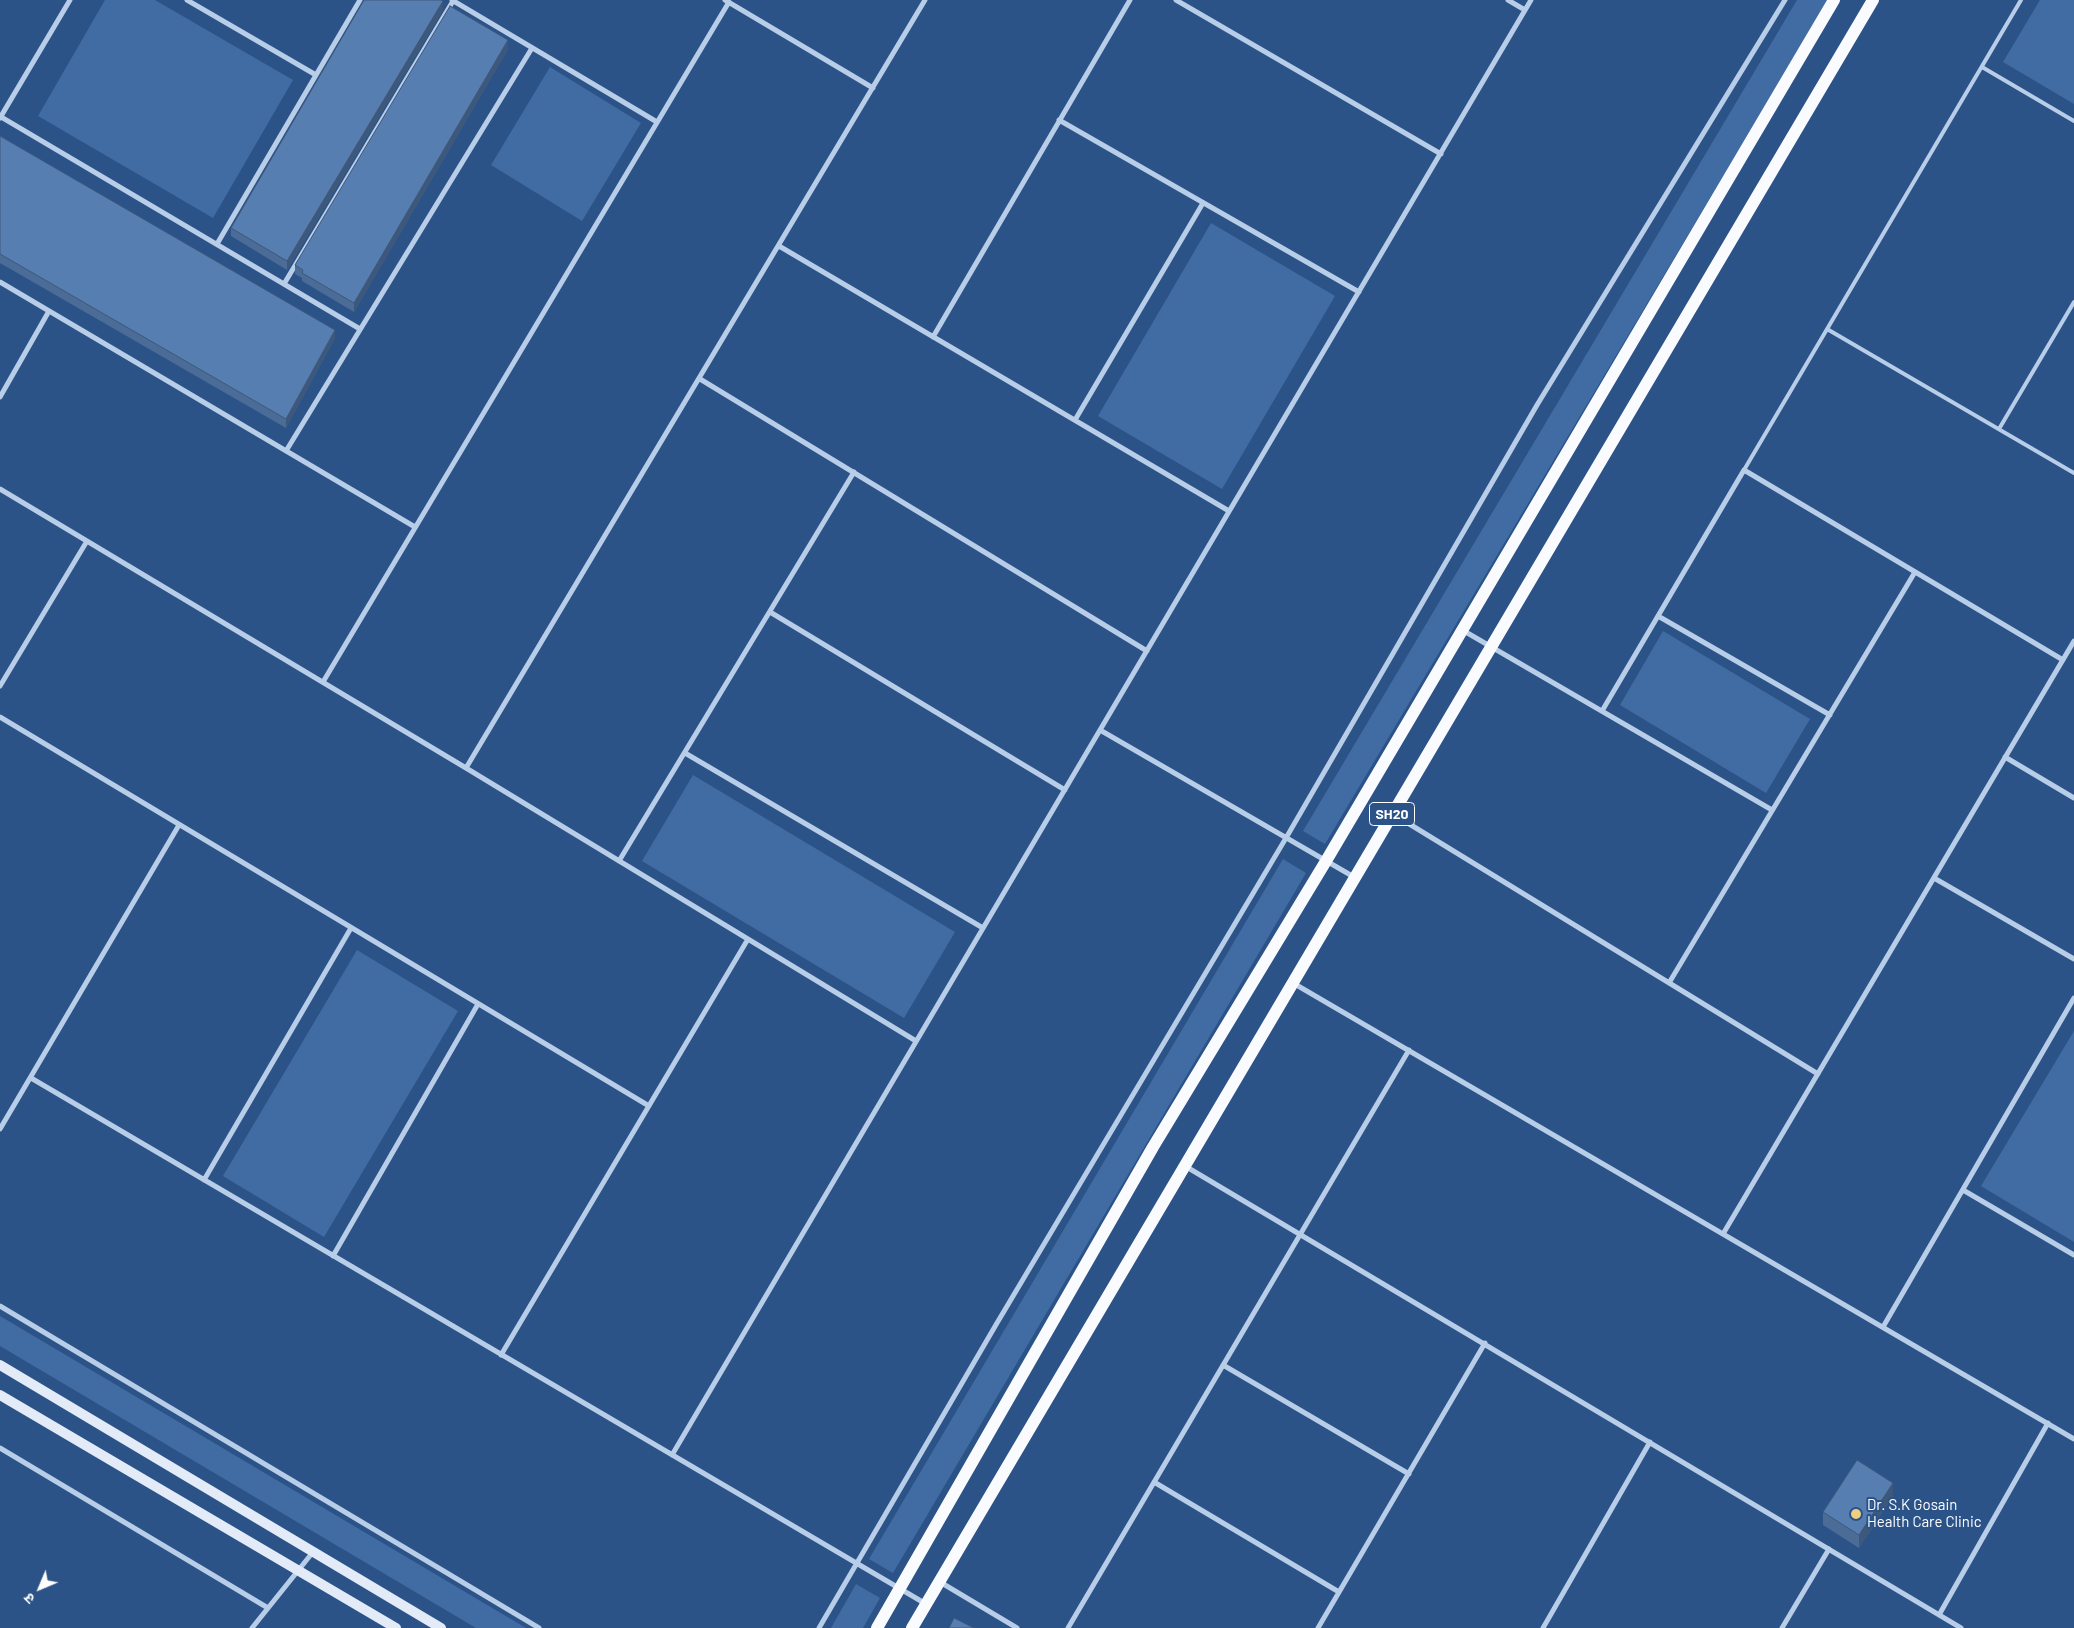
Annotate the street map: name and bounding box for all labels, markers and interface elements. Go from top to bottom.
road number: SH20 [1370,802,1414,826]
place label: Dr. S.K Gosain Health Care Clinic [1867,1496,1982,1531]
marker: Dr. S.K Gosain Health Care Clinic [1849,1507,1863,1521]
north arrow [15,1563,65,1613]
text: उ [20,1590,38,1608]

